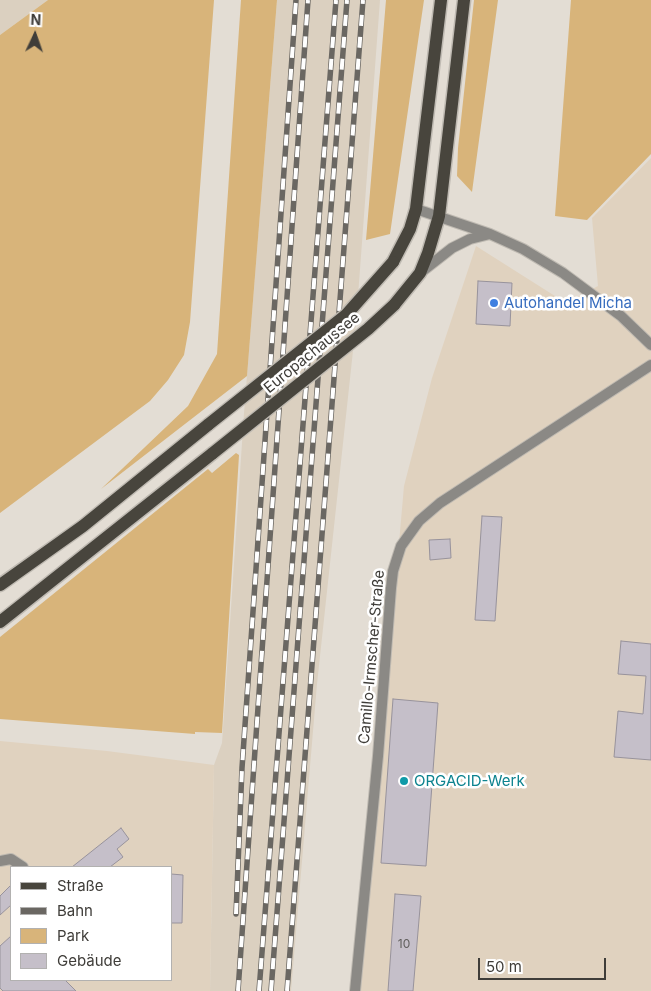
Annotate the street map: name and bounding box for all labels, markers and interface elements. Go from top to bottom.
north arrow [10,10,60,60]
text: N [30,11,42,28]
place label: Autohandel Micha [504,294,632,312]
marker: Autohandel Micha [488,297,500,309]
street label: Europachaussee [260,309,364,397]
street label: Camillo-Irmscher-Straße [355,569,389,745]
place label: ORGACID-Werk [414,772,525,790]
marker: ORGACID-Werk [398,775,410,787]
legend [10,866,172,981]
text: Straße [57,876,104,895]
text: Bahn [57,901,93,920]
text: Park [57,926,89,945]
house number: 10 [398,937,410,951]
scale bar [481,948,608,980]
text: Gebäude [57,951,122,970]
text: 50 m [486,957,522,976]

